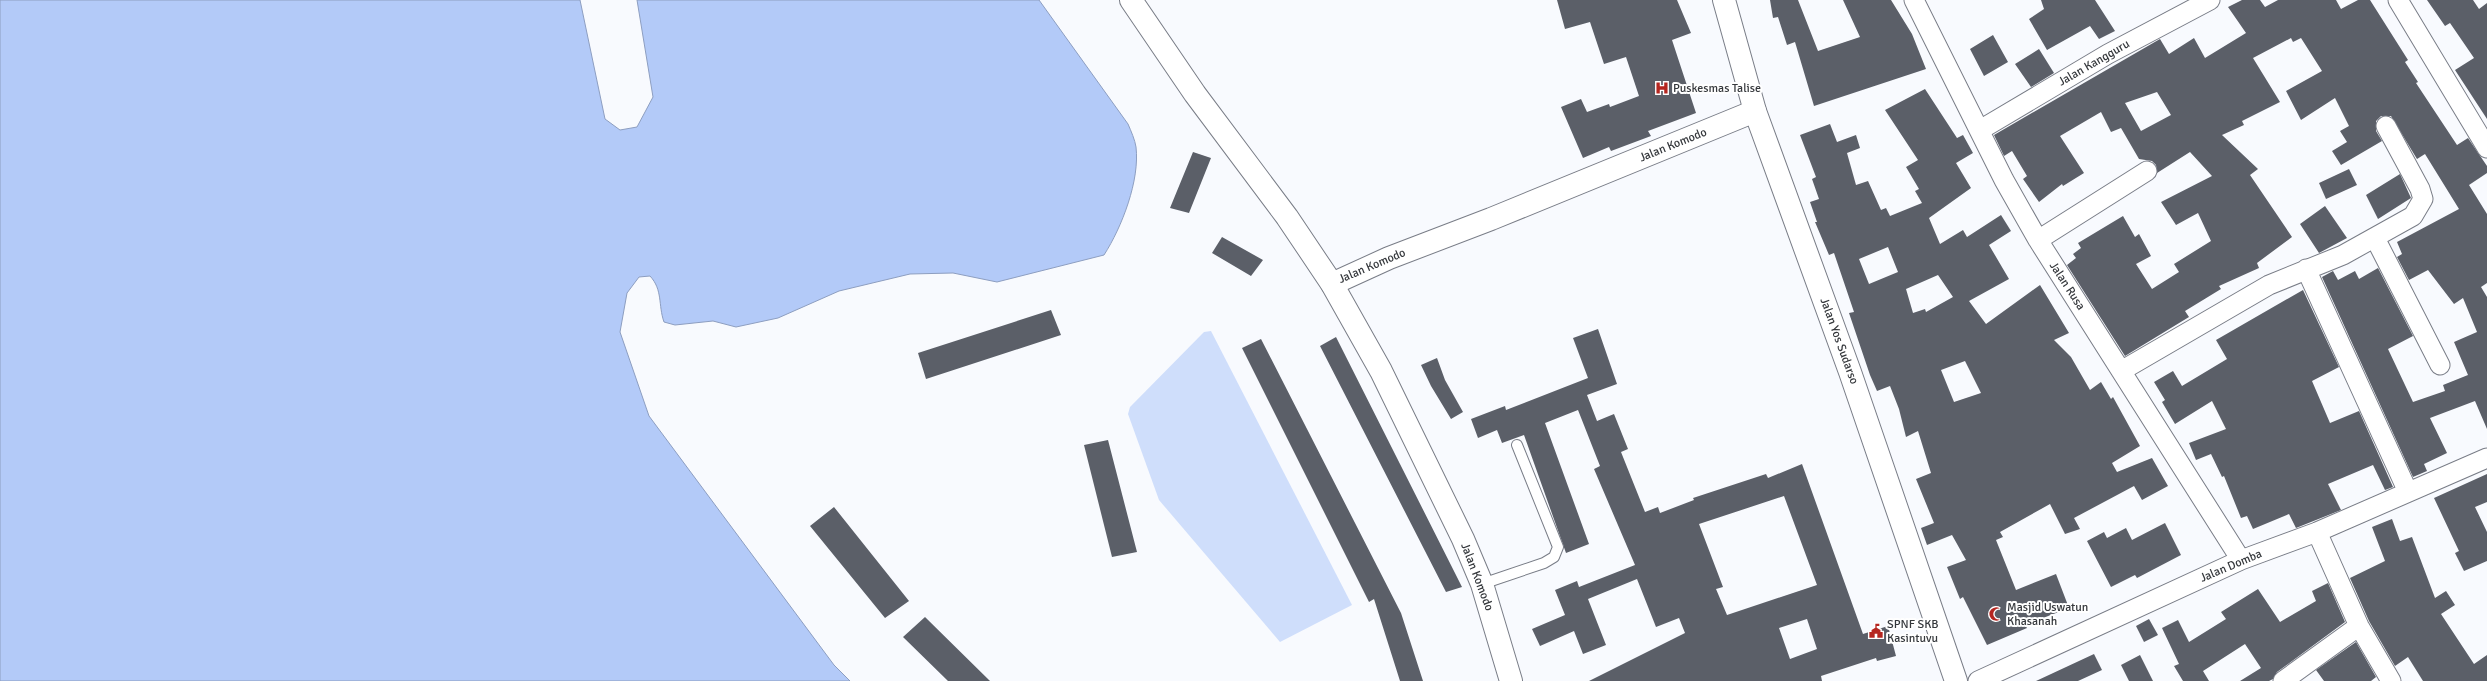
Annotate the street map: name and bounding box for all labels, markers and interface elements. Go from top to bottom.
street label: Jalan Kangguru [2056,37,2132,89]
hospital icon: Puskesmas Talise [1654,80,1670,96]
place label: Puskesmas Talise [1673,81,1761,96]
street label: Jalan Komodo [1637,125,1709,165]
street label: Jalan Komodo [1336,245,1408,287]
street label: Jalan Rusa [2046,259,2088,313]
street label: Jalan Yos Sudarso [1816,296,1862,386]
street label: Jalan Komodo [1457,541,1497,613]
street label: Jalan Domba [2198,546,2264,586]
place label: Masjid Uswatun Khasanah [2007,600,2088,629]
mosque icon: Masjid Uswatun Khasanah [1988,606,2004,622]
place label: SPNF SKB Kasintuvu [1887,617,1939,646]
public building icon: SPNF SKB Kasintuvu [1868,623,1884,639]

